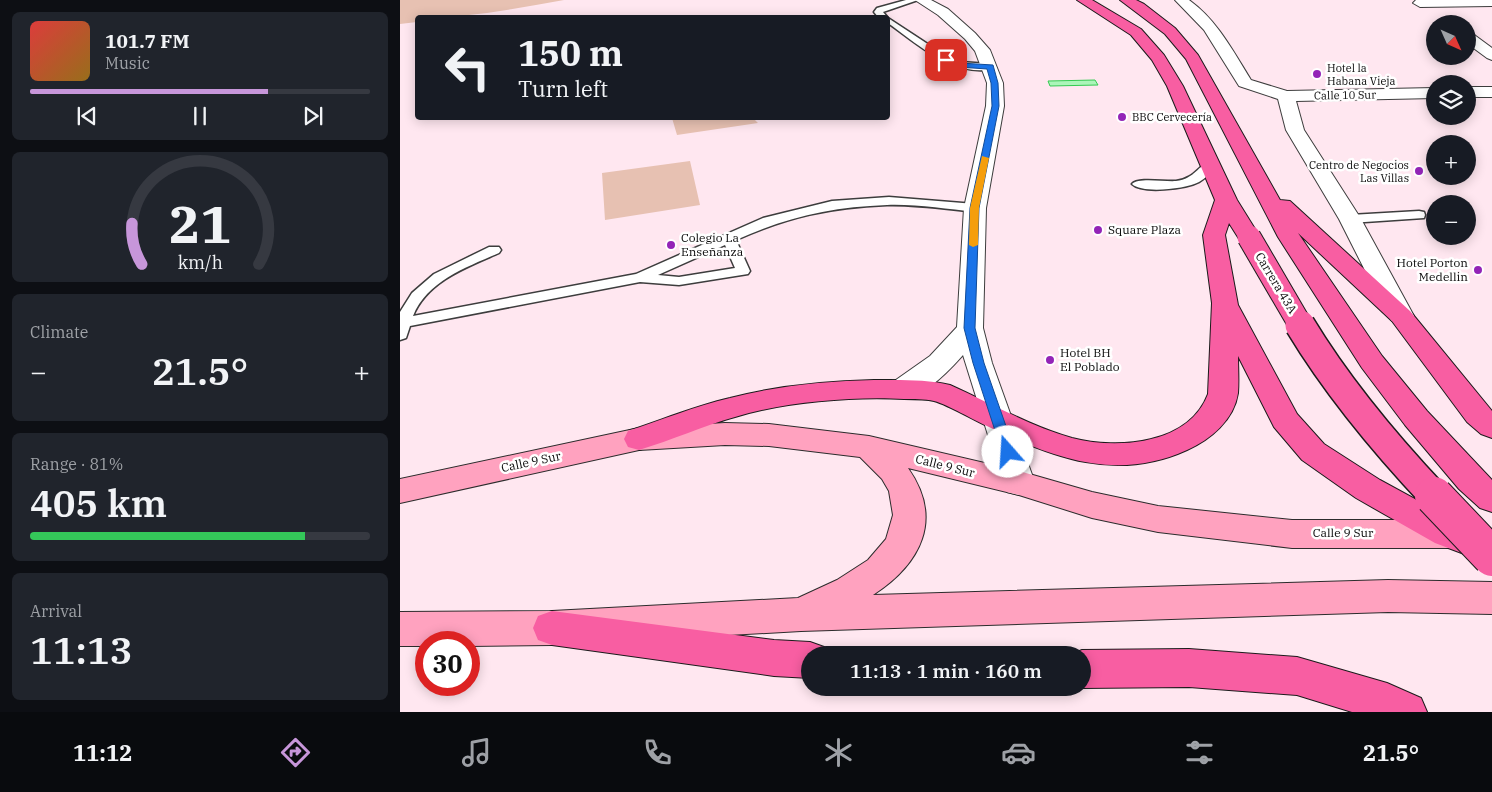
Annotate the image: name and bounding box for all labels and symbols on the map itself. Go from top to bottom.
north arrow [1426,15,1476,65]
pin [925,39,967,81]
place label: Hotel la Habana Vieja [1327,61,1396,88]
marker: Hotel la Habana Vieja [1311,68,1323,80]
street label: Calle 10 Sur [1314,87,1376,103]
place label: BBC Cervecería [1132,110,1212,124]
marker: BBC Cervecería [1116,111,1128,123]
place label: Centro de Negocios Las Villas [1309,158,1409,185]
marker: Centro de Negocios Las Villas [1413,165,1425,177]
place label: Square Plaza [1108,222,1181,237]
marker: Square Plaza [1092,224,1104,236]
place label: Colegio La Enseñanza [681,230,744,259]
marker: Colegio La Enseñanza [665,239,677,251]
street label: Carrera 43A [1252,249,1301,317]
place label: Hotel Porton Medellin [1397,255,1468,284]
marker: Hotel Porton Medellin [1472,264,1484,276]
place label: Hotel BH El Poblado [1060,345,1120,374]
marker: Hotel BH El Poblado [1044,354,1056,366]
position arrow [981,425,1033,477]
street label: Calle 9 Sur [500,448,563,475]
street label: Calle 9 Sur [914,451,977,480]
street label: Calle 9 Sur [1313,525,1374,540]
speed limit sign: 30 [415,631,480,696]

